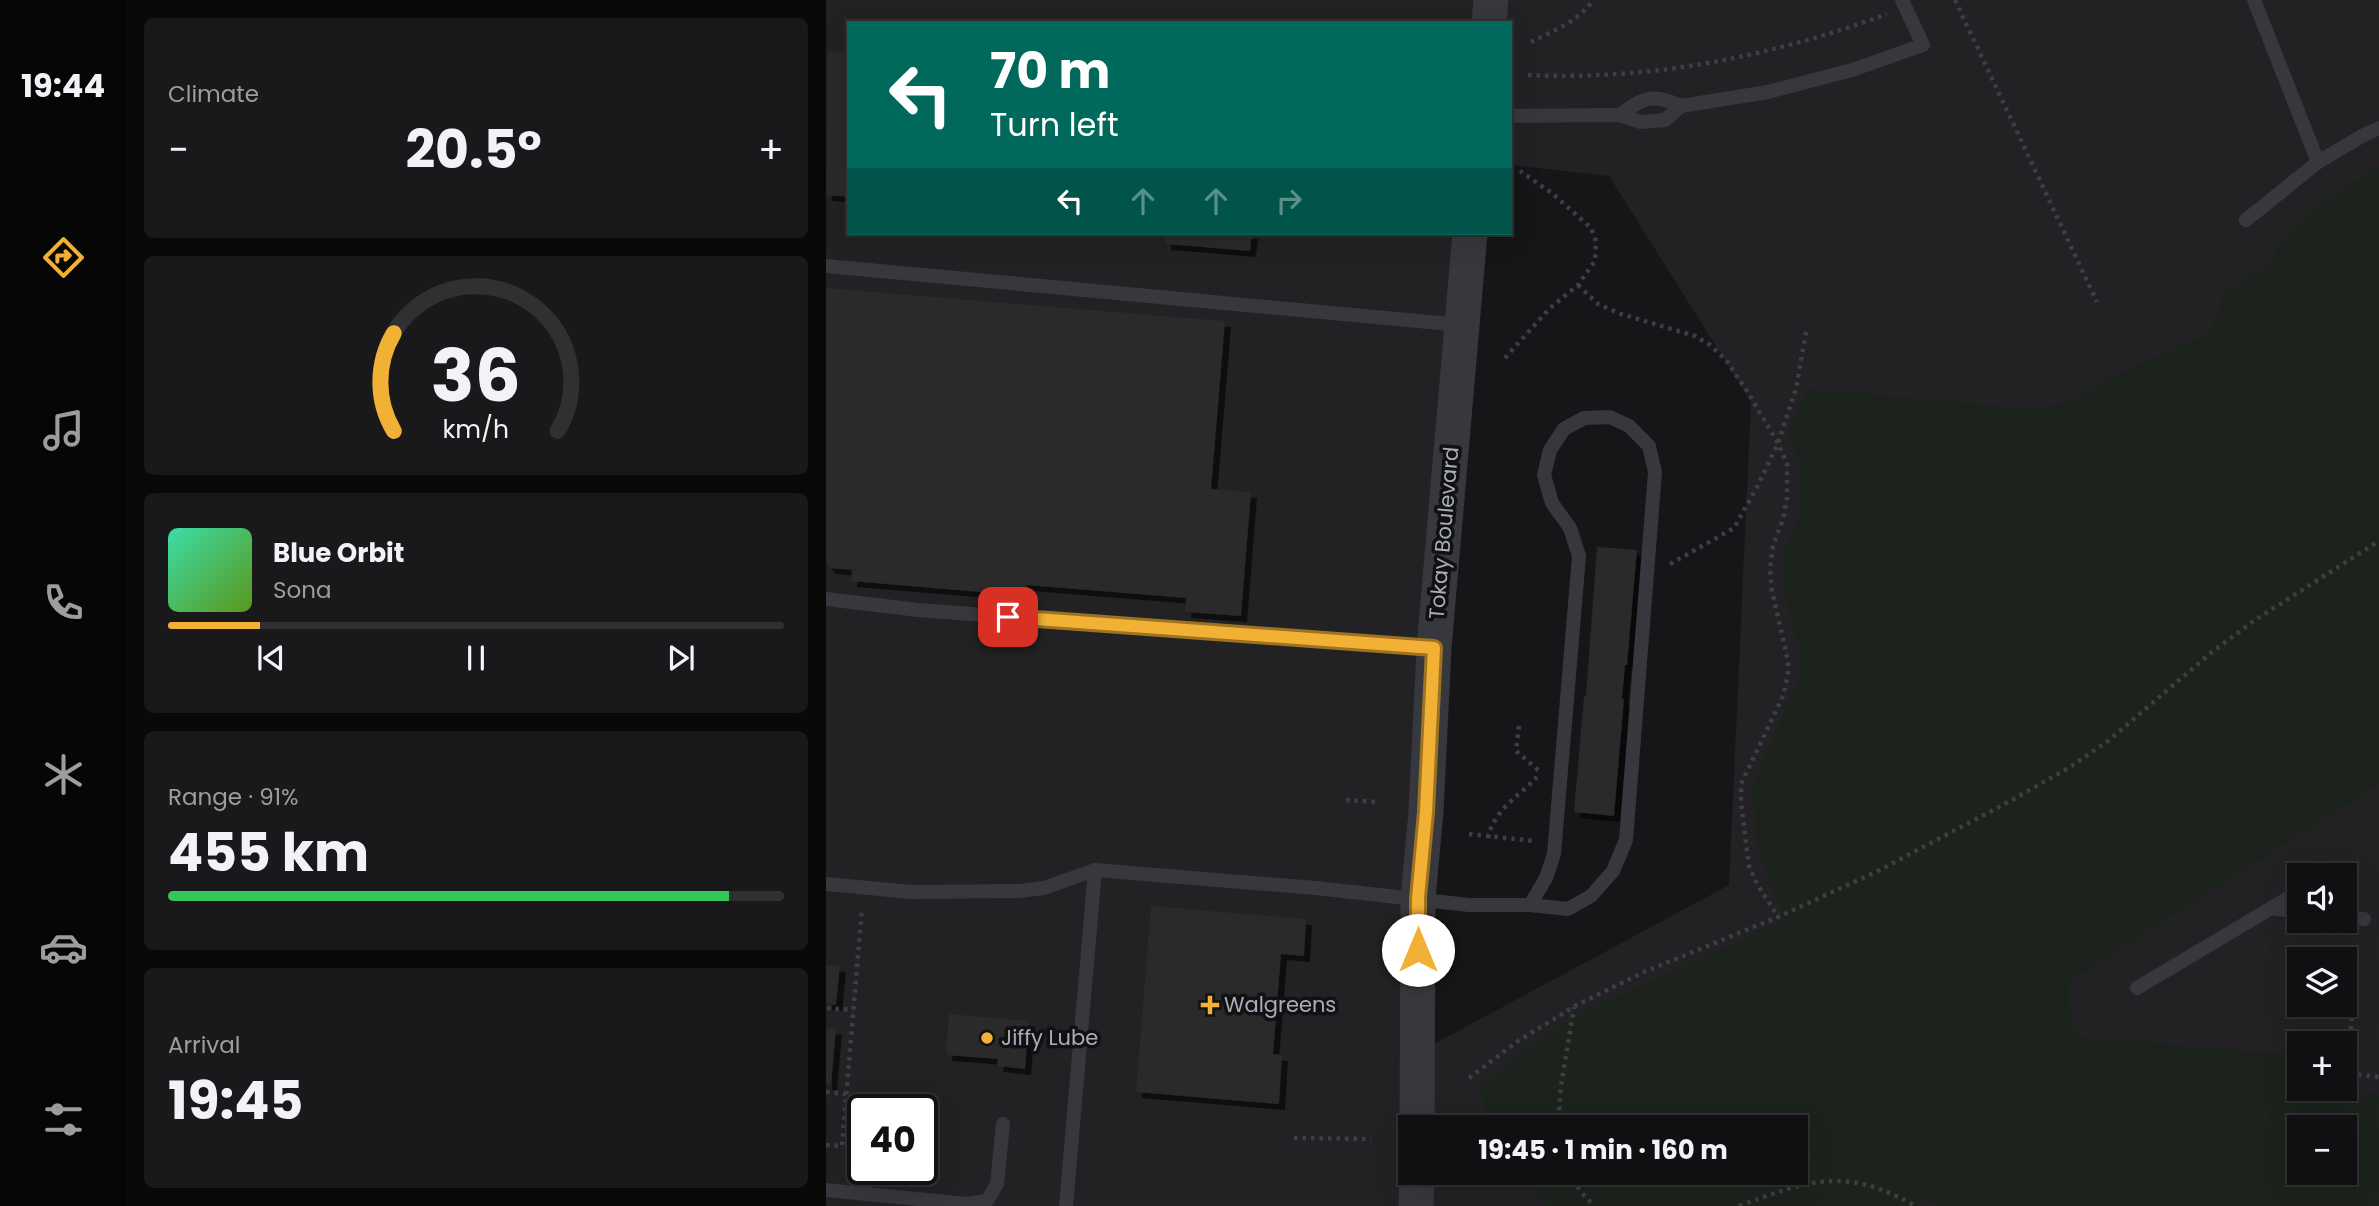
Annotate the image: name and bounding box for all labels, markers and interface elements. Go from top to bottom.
text: 70 m [990,37,1110,105]
icon: left [875,49,966,140]
text: 19:44 [21,63,105,108]
text: Climate [168,78,259,110]
text: Turn left [990,102,1119,147]
text: 20.5° [405,113,542,186]
text: − [168,123,189,176]
text: + [758,123,784,176]
icon: left [1051,182,1089,220]
icon: ahead [1124,182,1162,220]
icon: ahead [1197,182,1235,220]
icon: right [1270,182,1308,220]
icon: directions [39,233,88,282]
text: 36 [431,326,521,427]
icon: music [39,406,88,455]
text: km/h [443,412,509,447]
street label: Tokay Boulevard [1422,445,1465,620]
text: Blue Orbit [273,535,404,571]
text: Sona [273,574,332,606]
icon: phone [39,578,88,627]
pin [978,587,1038,647]
icon: arrive [989,598,1027,636]
icon: previous [252,639,290,677]
icon: pause [457,639,495,677]
icon: next [662,639,700,677]
icon: climate [39,750,88,799]
text: Range · 91% [168,781,299,813]
text: 455 km [168,816,369,889]
map controls [2287,863,2357,1185]
button: sound [2287,863,2357,933]
position arrow [1381,913,1455,987]
icon: car [39,923,88,972]
button: layers [2287,947,2357,1017]
place label: Walgreens [1224,990,1336,1019]
marker: Walgreens [1202,997,1218,1013]
place label: Jiffy Lube [1001,1023,1098,1052]
text: Arrival [168,1029,240,1061]
marker: Jiffy Lube [979,1030,995,1046]
button: + [2287,1031,2357,1101]
text: 19:45 [168,1064,303,1137]
speed limit sign: 40 [847,1094,938,1185]
icon: filters [39,1095,88,1144]
button: − [2287,1115,2357,1185]
text: 19:45 · 1 min · 160 m [1478,1132,1728,1168]

